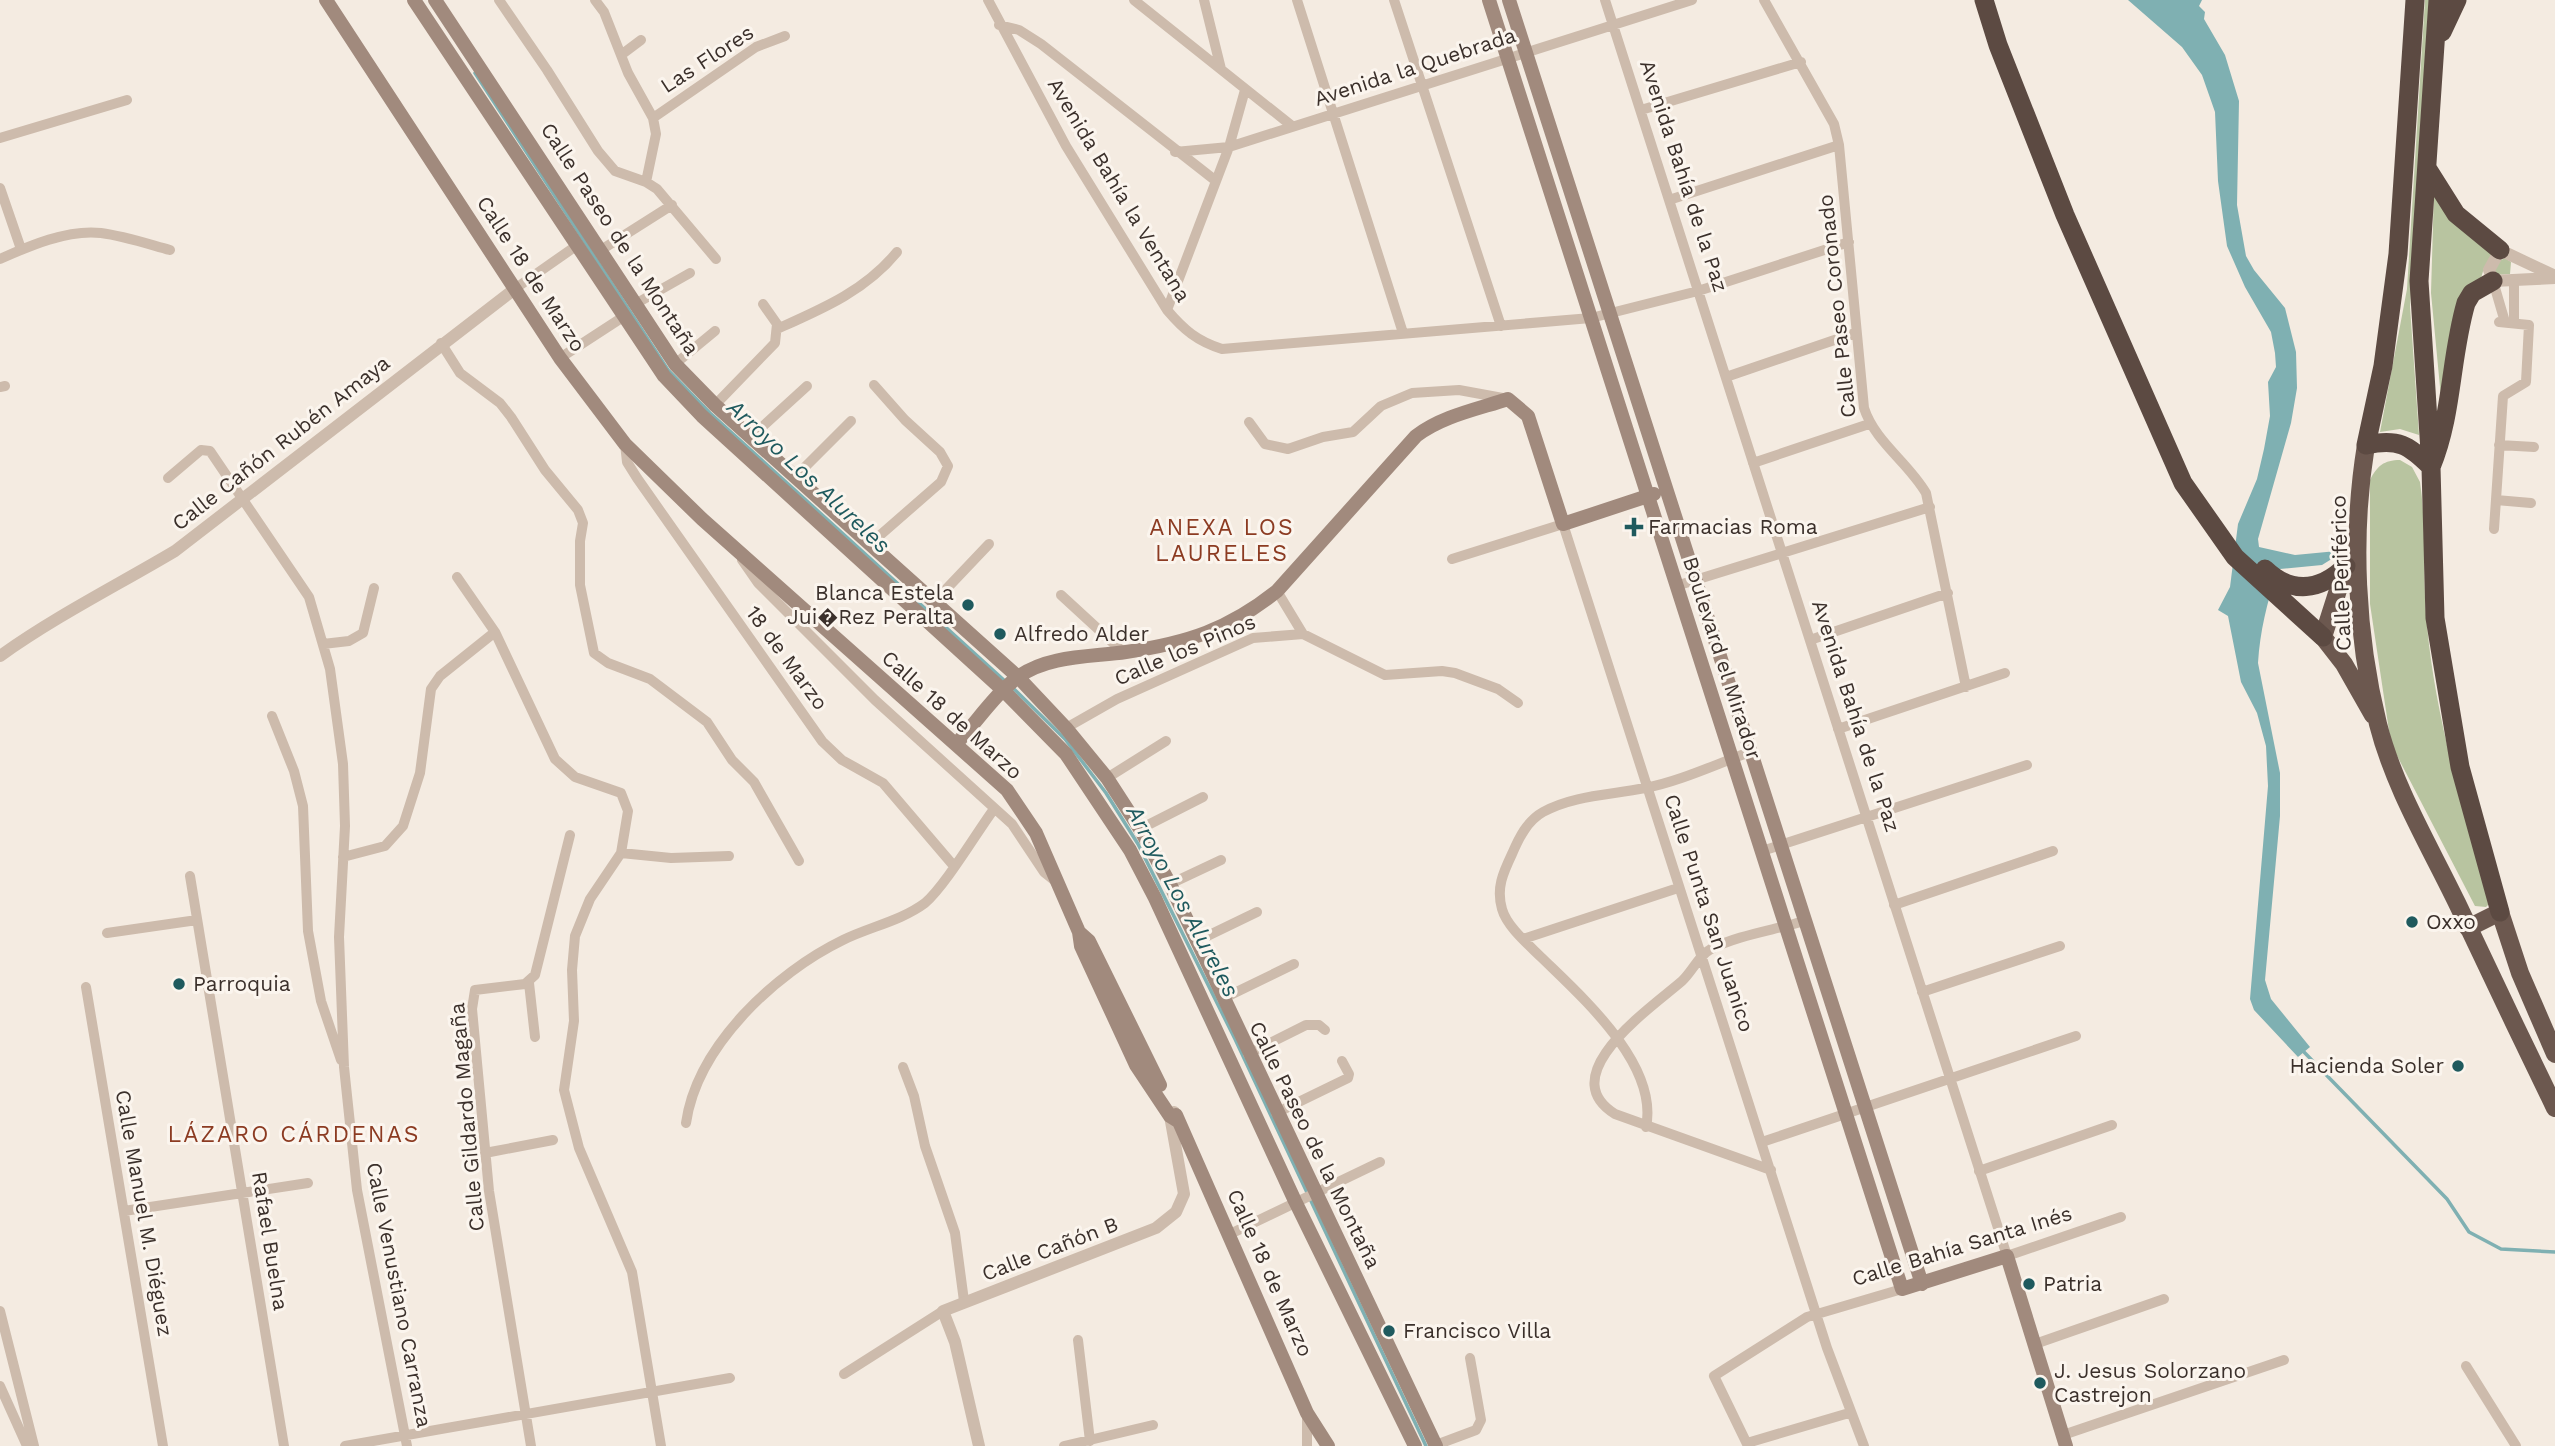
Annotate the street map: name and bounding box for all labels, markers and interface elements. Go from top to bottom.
street label: Las Flores [655,19,758,98]
street label: Avenida la Quebrada [1311,22,1519,111]
street label: Avenida Bahía de la Paz [1635,57,1734,295]
street label: Avenida Bahía la Ventana [1043,73,1196,306]
street label: Calle Paseo de la Montaña [536,118,705,360]
street label: Calle 18 de Marzo [472,191,591,356]
street label: Calle Paseo Coronado [1812,193,1861,419]
street label: Calle Cañón Rubén Amaya [167,350,395,535]
water label: Arroyo Los Alureles [721,393,896,559]
street label: Calle Periférico [2325,495,2356,651]
district label: ANEXA LOS LAURELES [1149,514,1295,567]
place label: Farmacias Roma [1648,514,1818,539]
marker: Farmacias Roma [1626,519,1642,535]
street label: Boulevard el Mirador [1678,553,1767,763]
place label: Blanca Estela Jui�Rez Peralta [787,580,954,629]
marker: Blanca Estela Jui�Rez Peralta [960,597,976,613]
street label: Avenida Bahía de la Paz [1807,597,1906,835]
street label: 18 de Marzo [741,601,834,715]
street label: Calle los Pinos [1111,609,1259,690]
place label: Alfredo Alder [1014,621,1150,646]
marker: Alfredo Alder [992,626,1008,642]
street label: Calle 18 de Marzo [877,645,1028,784]
street label: Calle Punta San Juanico [1659,791,1760,1035]
water label: Arroyo Los Alureles [1120,800,1245,1002]
place label: Oxxo [2426,909,2476,934]
marker: Oxxo [2404,914,2420,930]
place label: Parroquia [193,971,291,996]
marker: Parroquia [171,976,187,992]
street label: Calle Gildardo Magaña [444,1002,489,1232]
street label: Calle Paseo de la Montaña [1245,1017,1386,1273]
place label: Hacienda Soler [2289,1053,2444,1078]
marker: Hacienda Soler [2450,1058,2466,1074]
street label: Calle Manuel M. Diéguez [110,1088,179,1338]
district label: LÁZARO CÁRDENAS [168,1121,420,1148]
street label: Calle Venustiano Carranza [361,1160,438,1430]
street label: Rafael Buelna [247,1170,294,1312]
street label: Calle 18 de Marzo [1222,1185,1319,1360]
street label: Calle Bahía Santa Inés [1849,1200,2075,1291]
street label: Calle Cañón B [978,1211,1122,1286]
place label: Patria [2043,1271,2102,1296]
marker: Patria [2021,1276,2037,1292]
place label: Francisco Villa [1403,1318,1551,1343]
marker: Francisco Villa [1381,1323,1397,1339]
place label: J. Jesus Solorzano Castrejon [2054,1358,2246,1407]
marker: J. Jesus Solorzano Castrejon [2032,1375,2048,1391]

